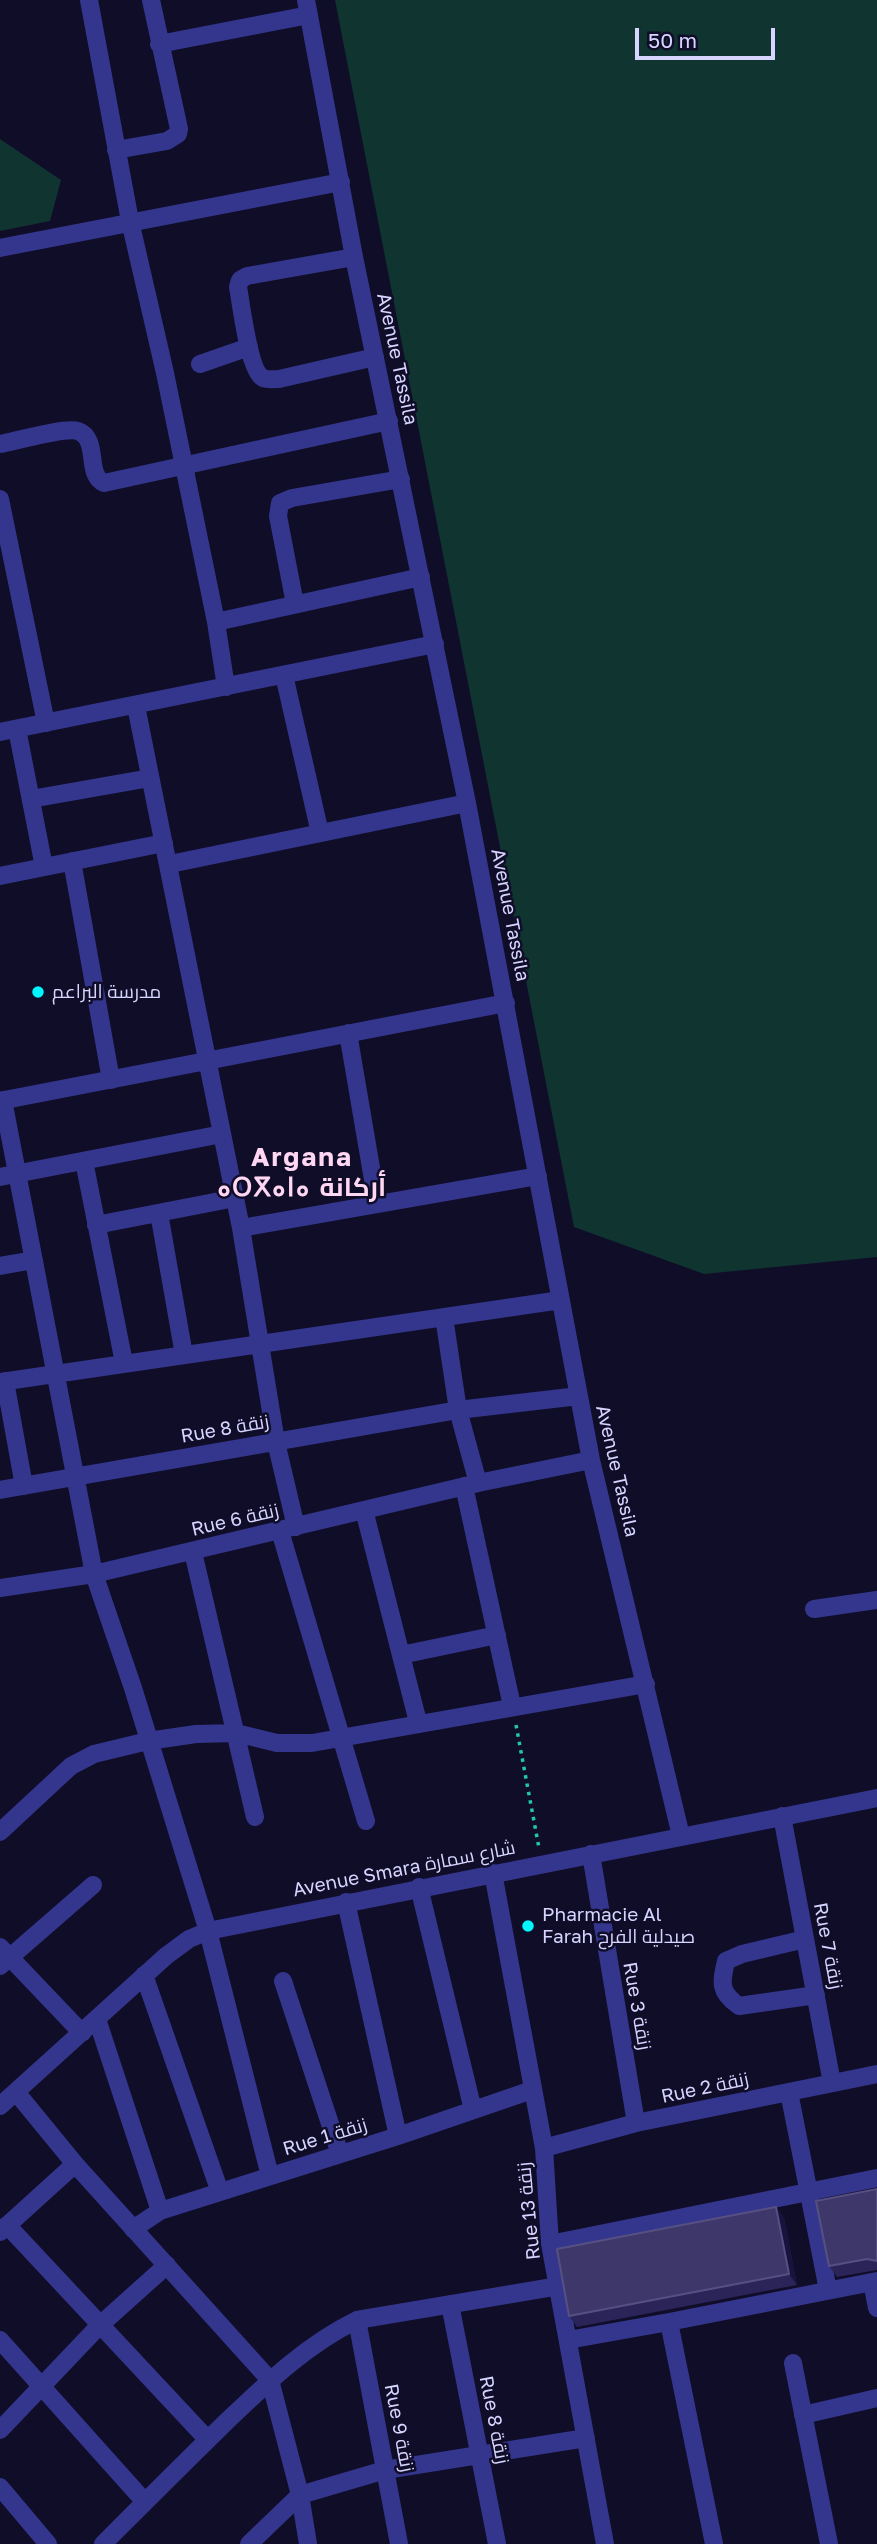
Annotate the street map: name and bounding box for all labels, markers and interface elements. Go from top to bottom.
scale bar [639,14,779,58]
text: 50 m [648,27,697,53]
street label: Avenue Tassila [372,291,422,427]
street label: Avenue Tassila [486,847,534,983]
place label: مدرسة البراعم [52,981,161,1003]
marker: مدرسة البراعم [30,984,46,1000]
district label: Argana ⴰⵔⴳⴰⵏⴰ أركانة [225,1142,379,1204]
street label: Avenue Tassila [591,1403,643,1539]
street label: Rue 8 زنقة [179,1410,271,1448]
street label: Rue 6 زنقة [189,1499,281,1541]
street label: Avenue Smara شارع سمارة [291,1836,517,1902]
street label: Rue 7 زنقة [808,1901,848,1991]
place label: Pharmacie Al Farah صيدلية الفرح [542,1904,695,1948]
marker: Pharmacie Al Farah صيدلية الفرح [520,1918,536,1934]
street label: Rue 3 زنقة [618,1960,656,2052]
street label: Rue 2 زنقة [659,2068,751,2108]
street label: Rue 1 زنقة [280,2113,370,2161]
street label: Rue 13 زنقة [513,2161,545,2261]
street label: Rue 8 زنقة [474,2374,514,2466]
street label: Rue 9 زنقة [379,2382,419,2474]

